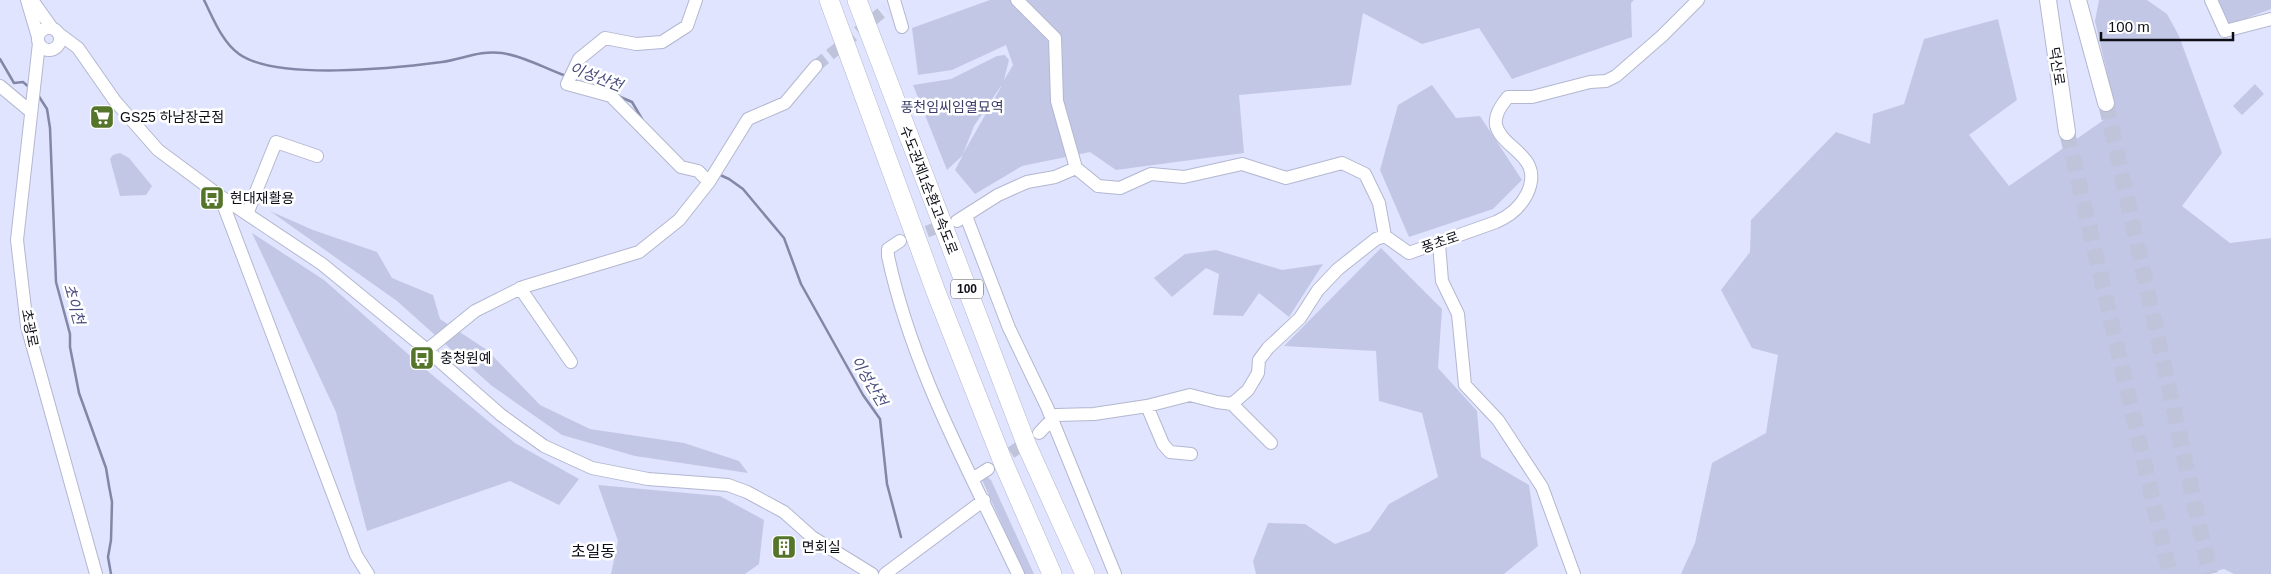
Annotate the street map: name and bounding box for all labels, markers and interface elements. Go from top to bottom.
scale bar [2101,10,2234,42]
text: 100 m [2108,18,2150,35]
street label: 덕산로 [2046,46,2068,86]
water label: 이성산천 [567,59,627,95]
park label: 풍천임씨임열묘역 [900,99,1004,115]
supermarket icon: GS25 하남장군점 [89,104,115,130]
place label: GS25 하남장군점 [120,109,224,125]
street label: 수도권제1순환고속도로 [897,123,961,257]
bus stop icon: 현대재활용 [199,185,225,211]
place label: 현대재활용 [230,190,295,206]
street label: 풍초로 [1419,228,1461,256]
road number: 100 [951,280,983,298]
water label: 초이천 [61,282,89,328]
street label: 초광로 [18,308,42,349]
bus stop icon: 충청원예 [409,345,435,371]
place label: 충청원예 [440,350,492,366]
water label: 이성산천 [848,353,892,411]
building icon: 면회실 [771,534,797,560]
place label: 면회실 [802,539,841,555]
district label: 초일동 [571,543,615,560]

